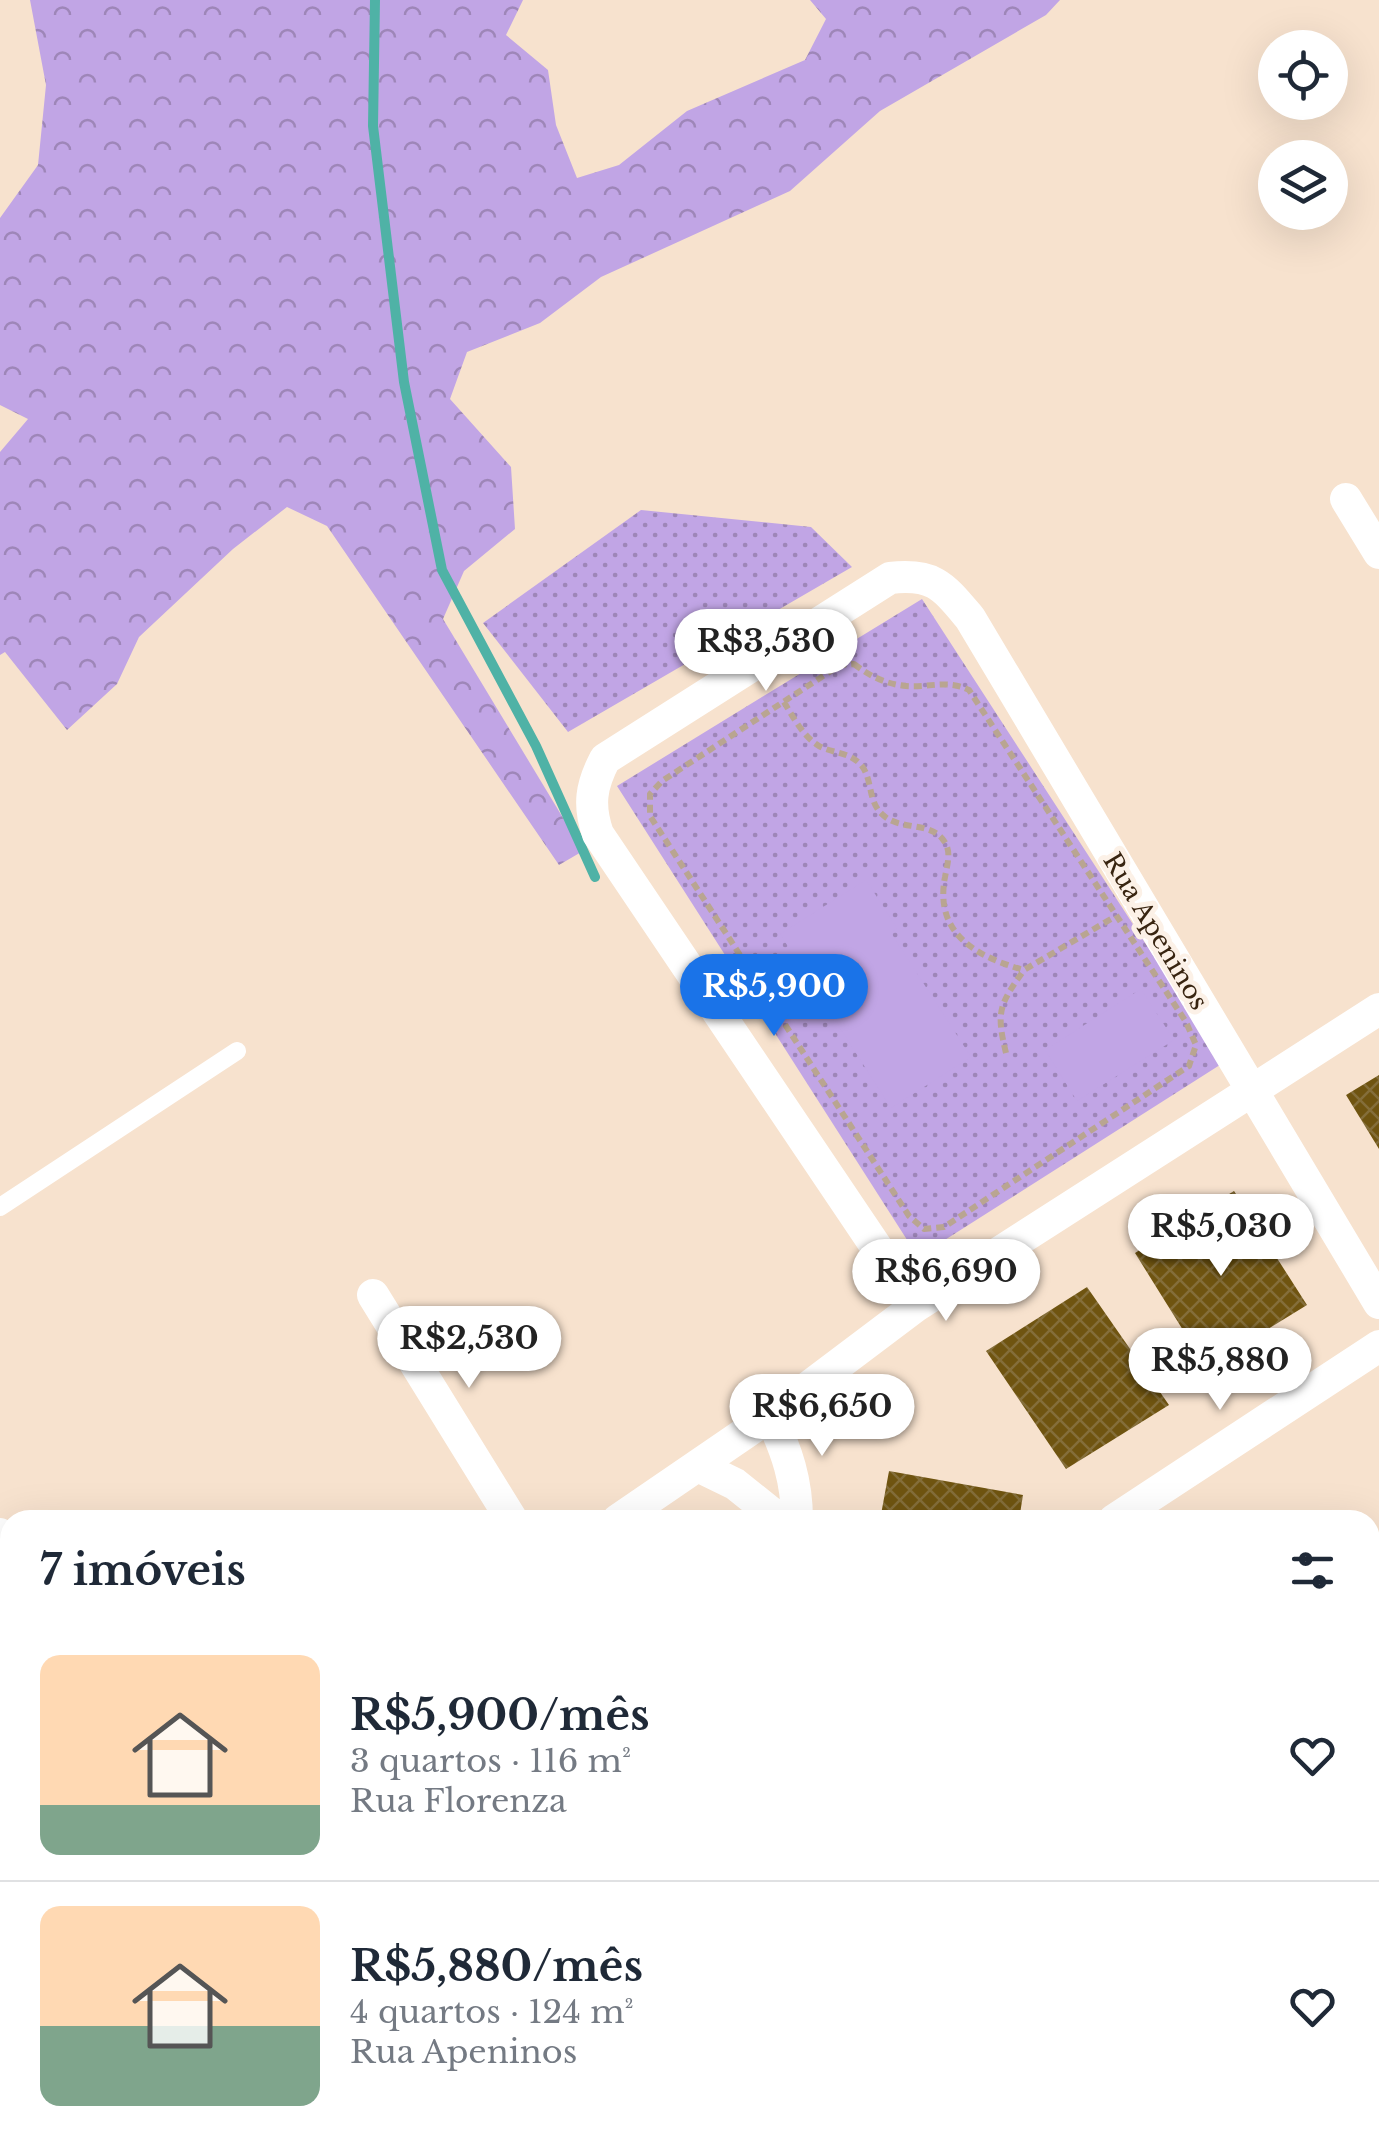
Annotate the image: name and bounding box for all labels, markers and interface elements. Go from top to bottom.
map controls [1258,30,1348,230]
button: locate [1258,30,1348,120]
button: layers [1258,140,1348,230]
pin: R$3,530 [674,609,858,694]
text: R$3,530 [696,621,836,661]
street label: Rua Apeninos [1097,847,1215,1015]
pin: R$5,900 [682,954,866,1039]
text: R$5,900 [702,966,846,1006]
pin: R$5,030 [1129,1194,1313,1279]
text: R$5,030 [1150,1206,1292,1246]
pin: R$6,690 [854,1239,1038,1324]
text: R$6,690 [874,1251,1018,1291]
pin: R$2,530 [377,1306,561,1391]
text: R$2,530 [399,1318,539,1358]
pin: R$5,880 [1128,1328,1312,1413]
text: R$5,880 [1151,1340,1289,1380]
pin: R$6,650 [730,1374,914,1459]
text: R$6,650 [752,1386,893,1426]
icon: filters [1285,1543,1340,1598]
text: 7 imóveis [40,1544,246,1596]
text: R$5,900/mês [350,1689,650,1741]
icon: home [120,1695,240,1815]
icon: heart [1285,1728,1340,1783]
text: 3 quartos · 116 m² [350,1741,631,1781]
text: Rua Florenza [350,1781,567,1821]
text: R$5,880/mês [350,1940,643,1992]
icon: home [120,1946,240,2066]
icon: heart [1285,1979,1340,2034]
text: 4 quartos · 124 m² [350,1992,634,2032]
text: Rua Apeninos [350,2032,577,2072]

